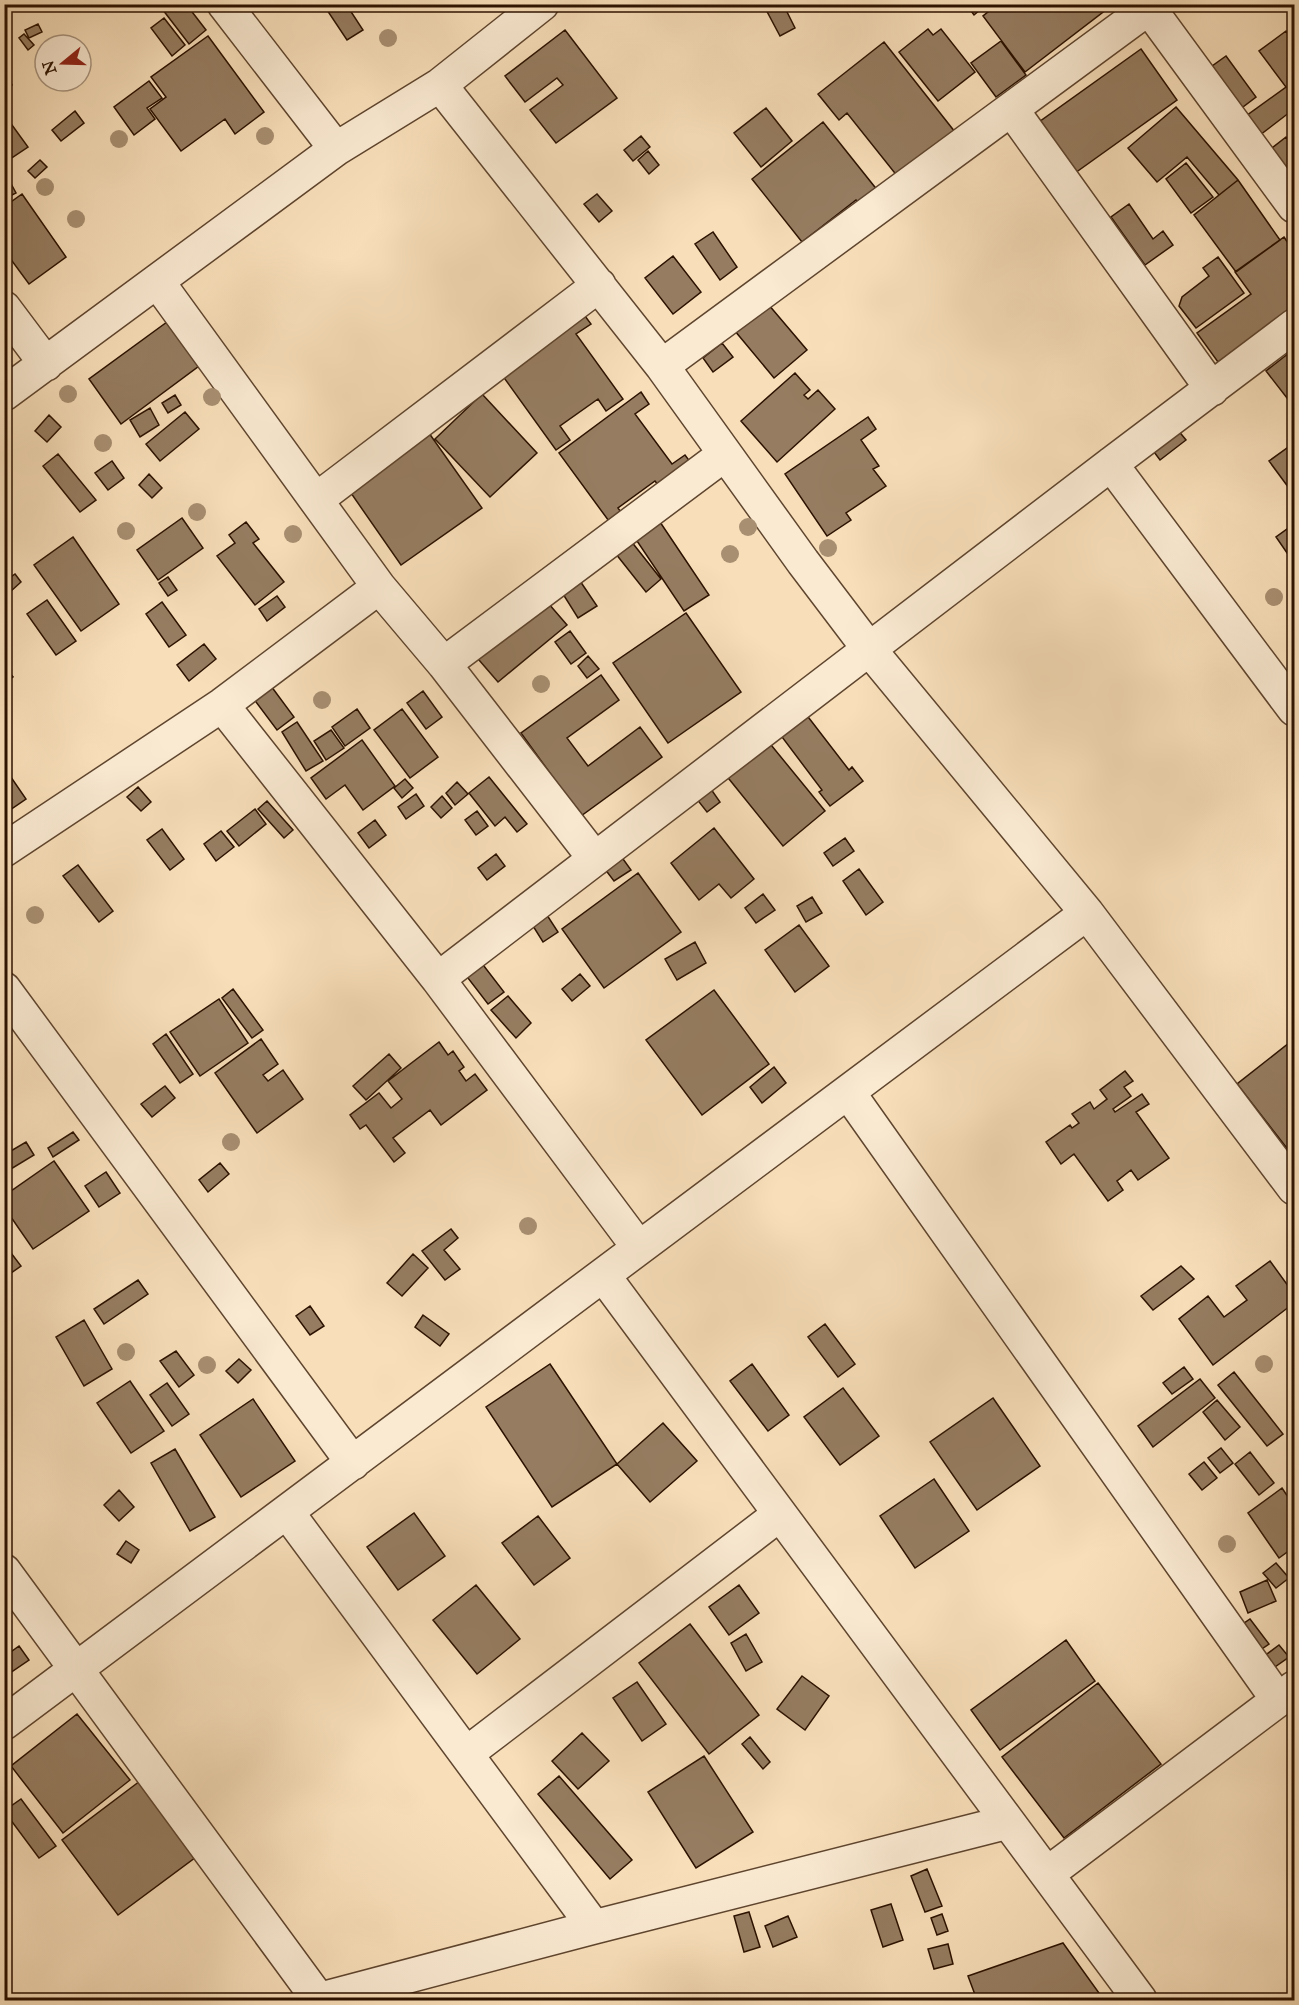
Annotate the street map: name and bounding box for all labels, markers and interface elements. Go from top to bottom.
north arrow [33,33,93,93]
text: N [38,58,60,77]

